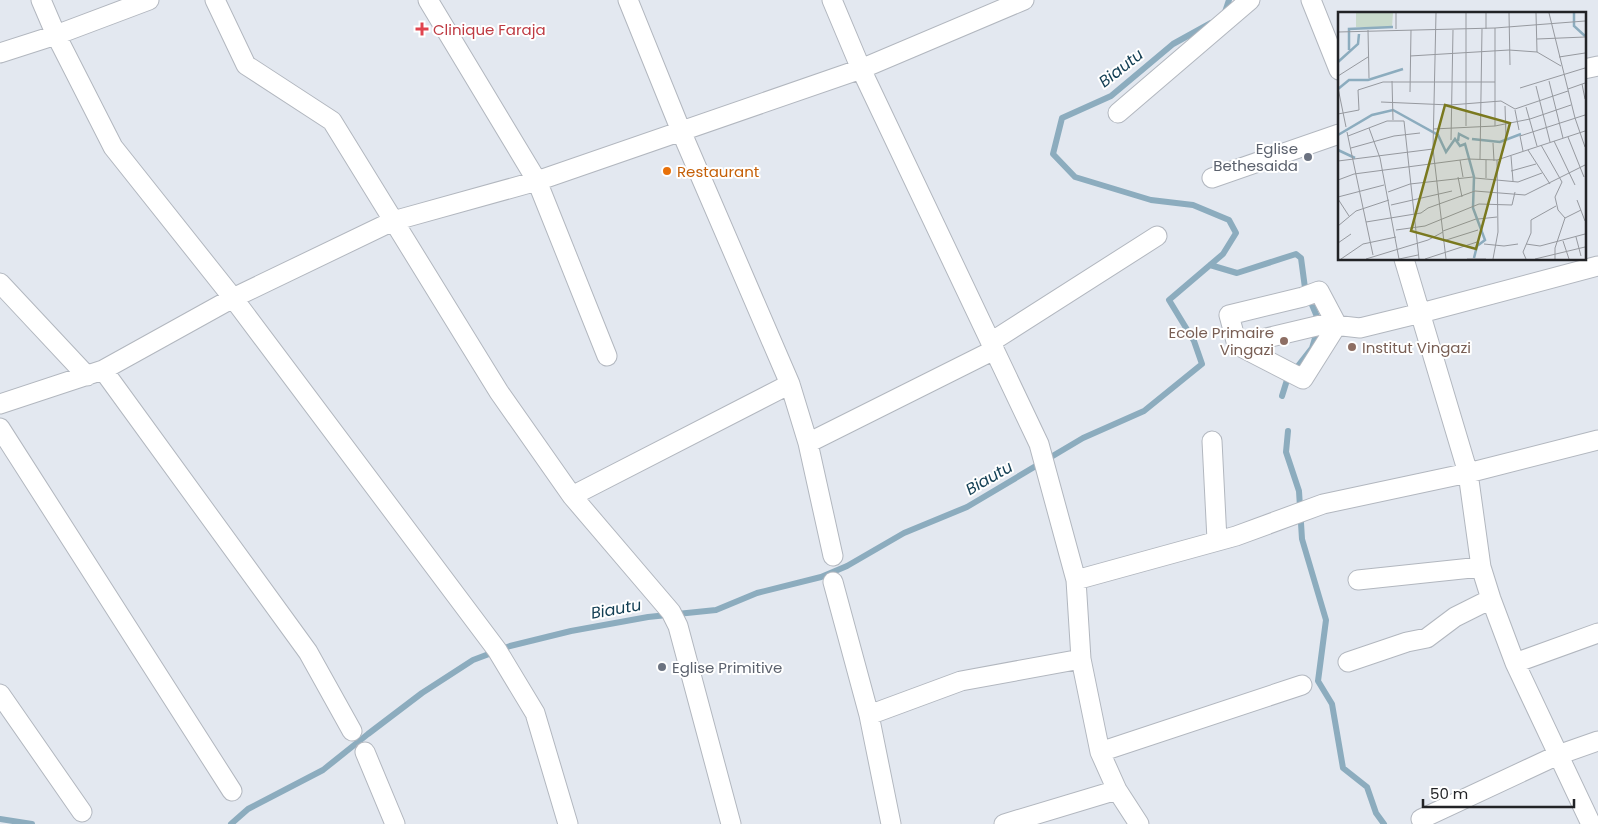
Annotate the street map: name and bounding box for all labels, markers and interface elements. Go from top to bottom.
inset map [1338,12,1586,260]
place label: Clinique Faraja [433,19,546,40]
marker: Clinique Faraja [415,22,429,36]
water label: Biautu [1094,43,1148,93]
place label: Eglise Bethesaida [1213,138,1298,176]
marker: Eglise Bethesaida [1302,151,1314,163]
place label: Restaurant [677,161,759,182]
marker: Restaurant [661,165,673,177]
place label: Ecole Primaire Vingazi [1168,322,1274,360]
marker: Ecole Primaire Vingazi [1278,335,1290,347]
place label: Institut Vingazi [1362,337,1471,358]
marker: Institut Vingazi [1346,341,1358,353]
water label: Biautu [961,455,1017,501]
water label: Biautu [589,593,643,625]
place label: Eglise Primitive [672,657,782,678]
marker: Eglise Primitive [656,661,668,673]
scale bar [1423,776,1574,808]
text: 50 m [1430,783,1468,804]

